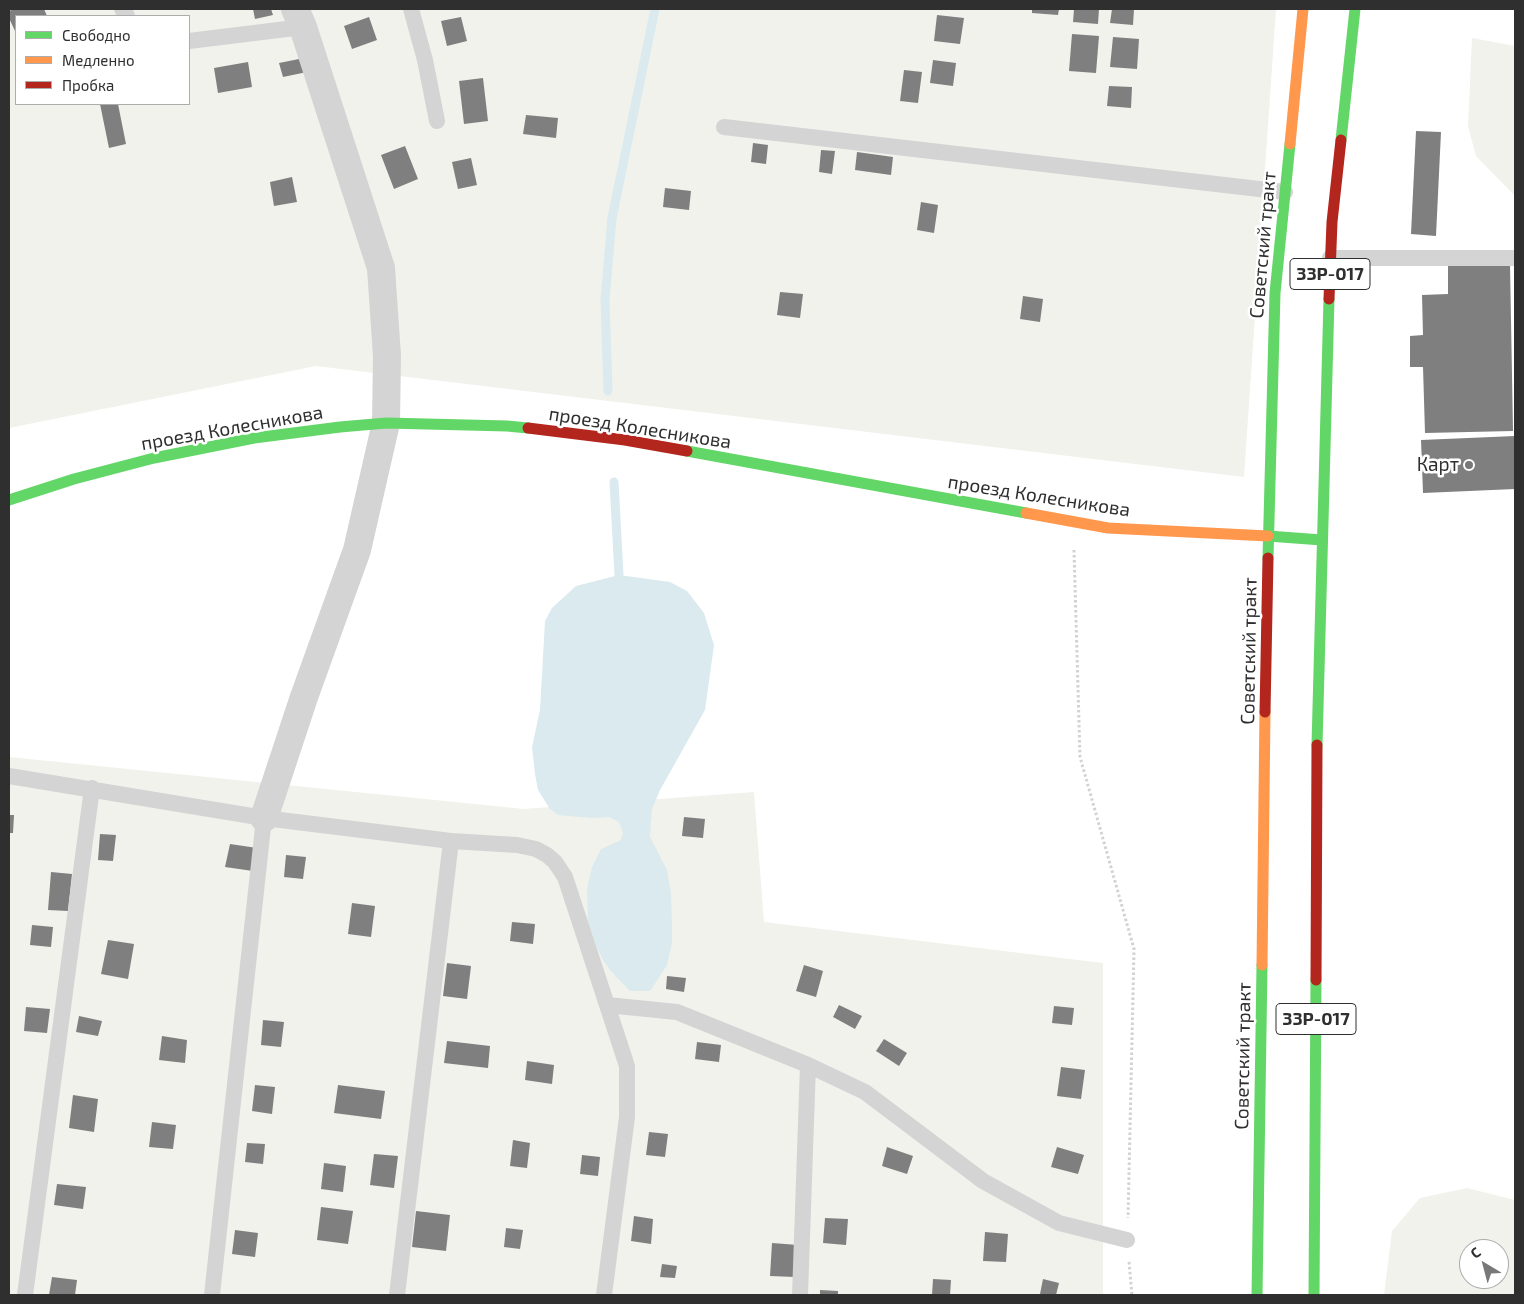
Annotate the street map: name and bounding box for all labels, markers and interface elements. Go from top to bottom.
legend [15,15,190,105]
text: Свободно [62,26,131,44]
text: Медленно [62,51,135,69]
text: Пробка [62,76,114,94]
street label: Советский тракт [1245,171,1281,319]
road number: 33Р-017 [1290,258,1370,290]
street label: проезд Колесникова [139,401,325,455]
street label: проезд Колесникова [547,402,733,454]
place label: Карт [1417,454,1459,476]
marker: Карт [1463,459,1475,471]
street label: проезд Колесникова [946,470,1132,522]
street label: Советский тракт [1236,577,1262,725]
street label: Советский тракт [1230,982,1256,1130]
road number: 33Р-017 [1276,1004,1356,1034]
north arrow [1459,1239,1509,1289]
text: С [1467,1243,1484,1262]

